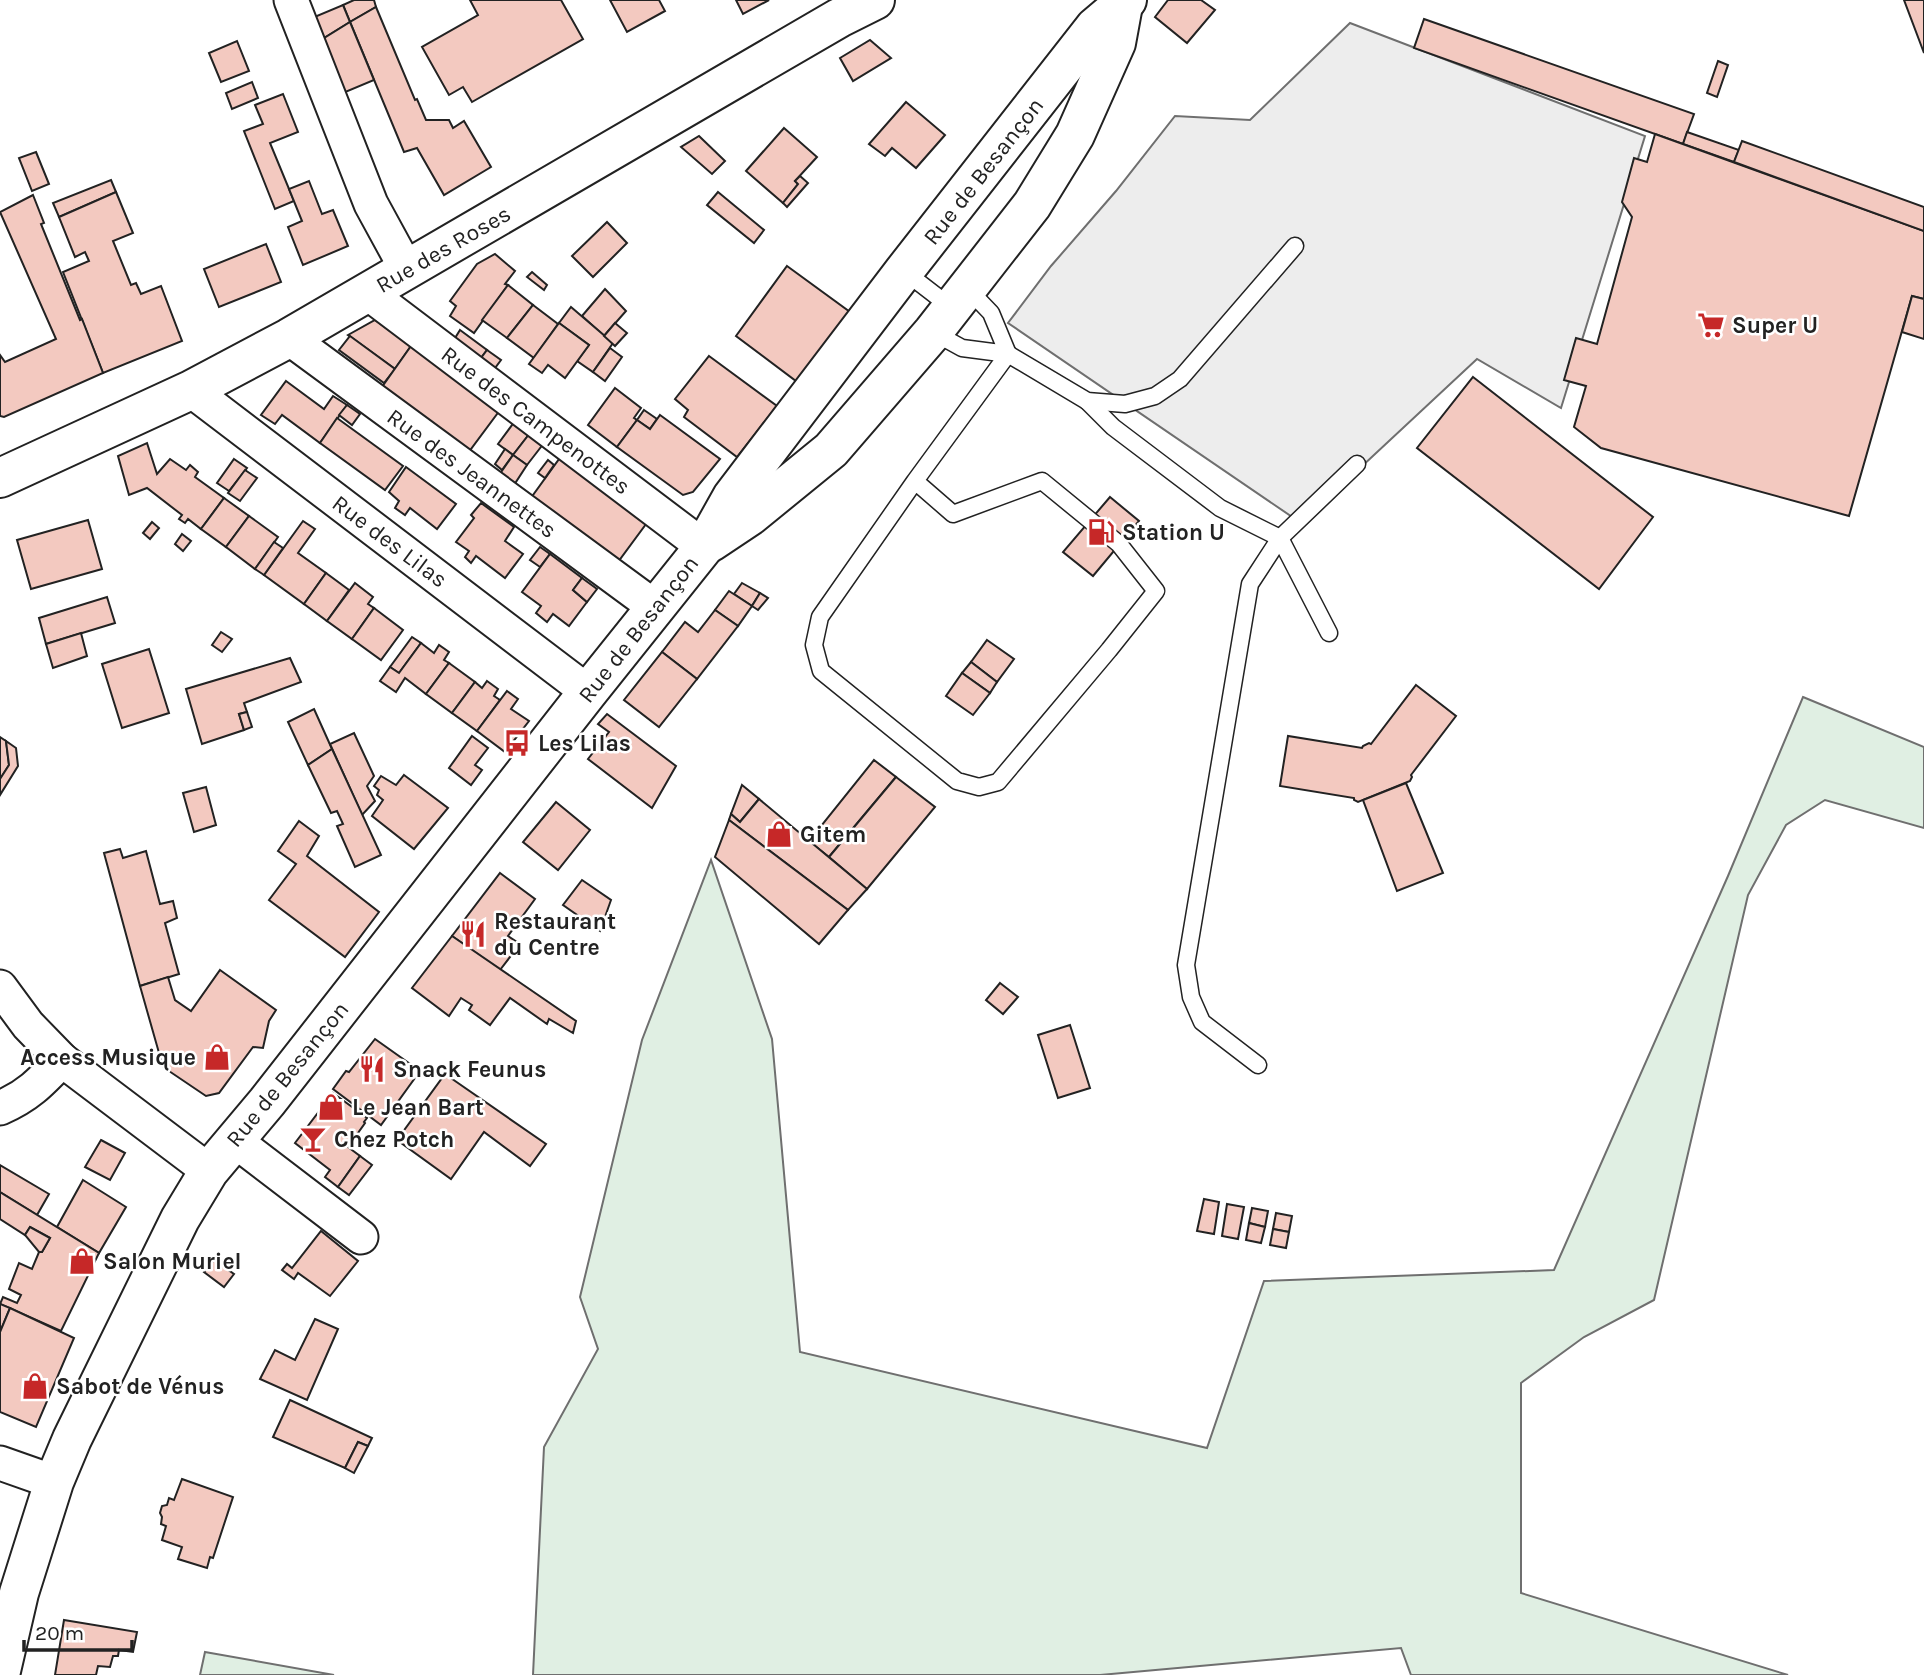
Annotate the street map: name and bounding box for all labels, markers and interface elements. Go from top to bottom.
street label: Rue de Besançon [918,92,1049,250]
street label: Rue des Roses [371,200,515,299]
supermarket icon: Super U [1696,310,1726,340]
place label: Super U [1732,312,1818,339]
street label: Rue des Campenottes [436,341,635,500]
street label: Rue des Jeannettes [382,403,562,544]
street label: Rue des Lilas [327,489,453,593]
fuel station icon: Station U [1086,517,1116,547]
place label: Station U [1122,519,1225,546]
street label: Rue de Besançon [573,550,704,708]
bus stop icon: Les Lilas [502,728,532,758]
place label: Les Lilas [538,730,631,757]
shop icon: Gitem [764,819,794,849]
place label: Gitem [800,821,866,848]
place label: Restaurant du Centre [494,908,616,961]
restaurant icon: Restaurant du Centre [458,919,488,949]
street label: Rue de Besançon [220,996,354,1152]
shop icon: Access Musique [202,1042,232,1072]
place label: Access Musique [20,1044,196,1071]
restaurant icon: Snack Feunus [357,1054,387,1084]
place label: Snack Feunus [393,1056,546,1083]
shop icon: Le Jean Bart [316,1092,346,1122]
place label: Le Jean Bart [352,1094,484,1121]
bar icon: Chez Potch [298,1124,328,1154]
place label: Chez Potch [334,1126,454,1153]
shop icon: Salon Muriel [67,1246,97,1276]
place label: Salon Muriel [103,1248,242,1275]
shop icon: Sabot de Vénus [20,1371,50,1401]
place label: Sabot de Vénus [56,1373,224,1400]
scale bar [24,1608,133,1652]
text: 20 m [35,1621,84,1645]

